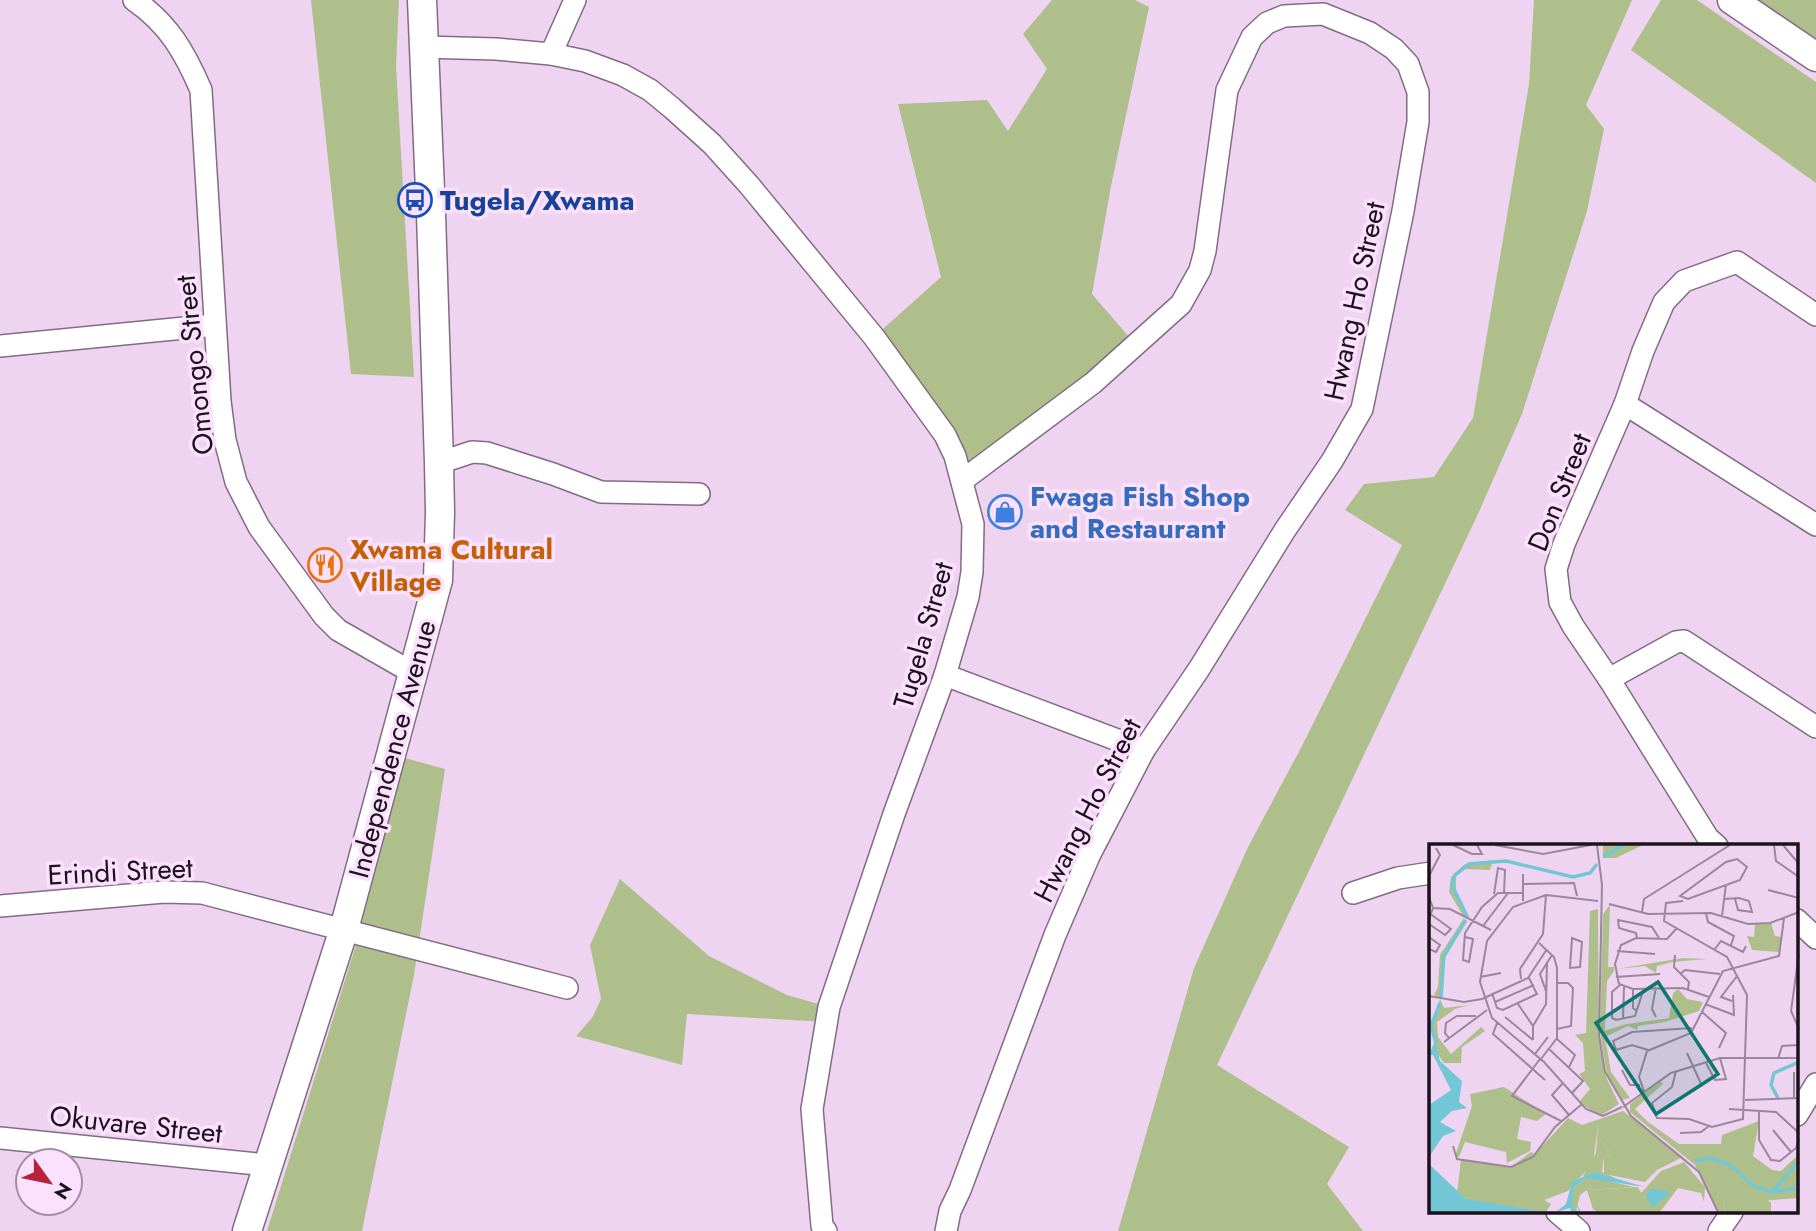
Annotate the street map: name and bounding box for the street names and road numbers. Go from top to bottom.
street label: Hwang Ho Street [1313,198,1396,404]
street label: Omongo Street [165,273,224,457]
street label: Don Street [1517,427,1602,557]
street label: Tugela Street [883,557,964,713]
street label: Independence Avenue [338,616,447,883]
street label: Hwang Ho Street [1023,711,1152,910]
street label: Erindi Street [46,847,194,896]
street label: Okuvare Street [48,1095,225,1154]

